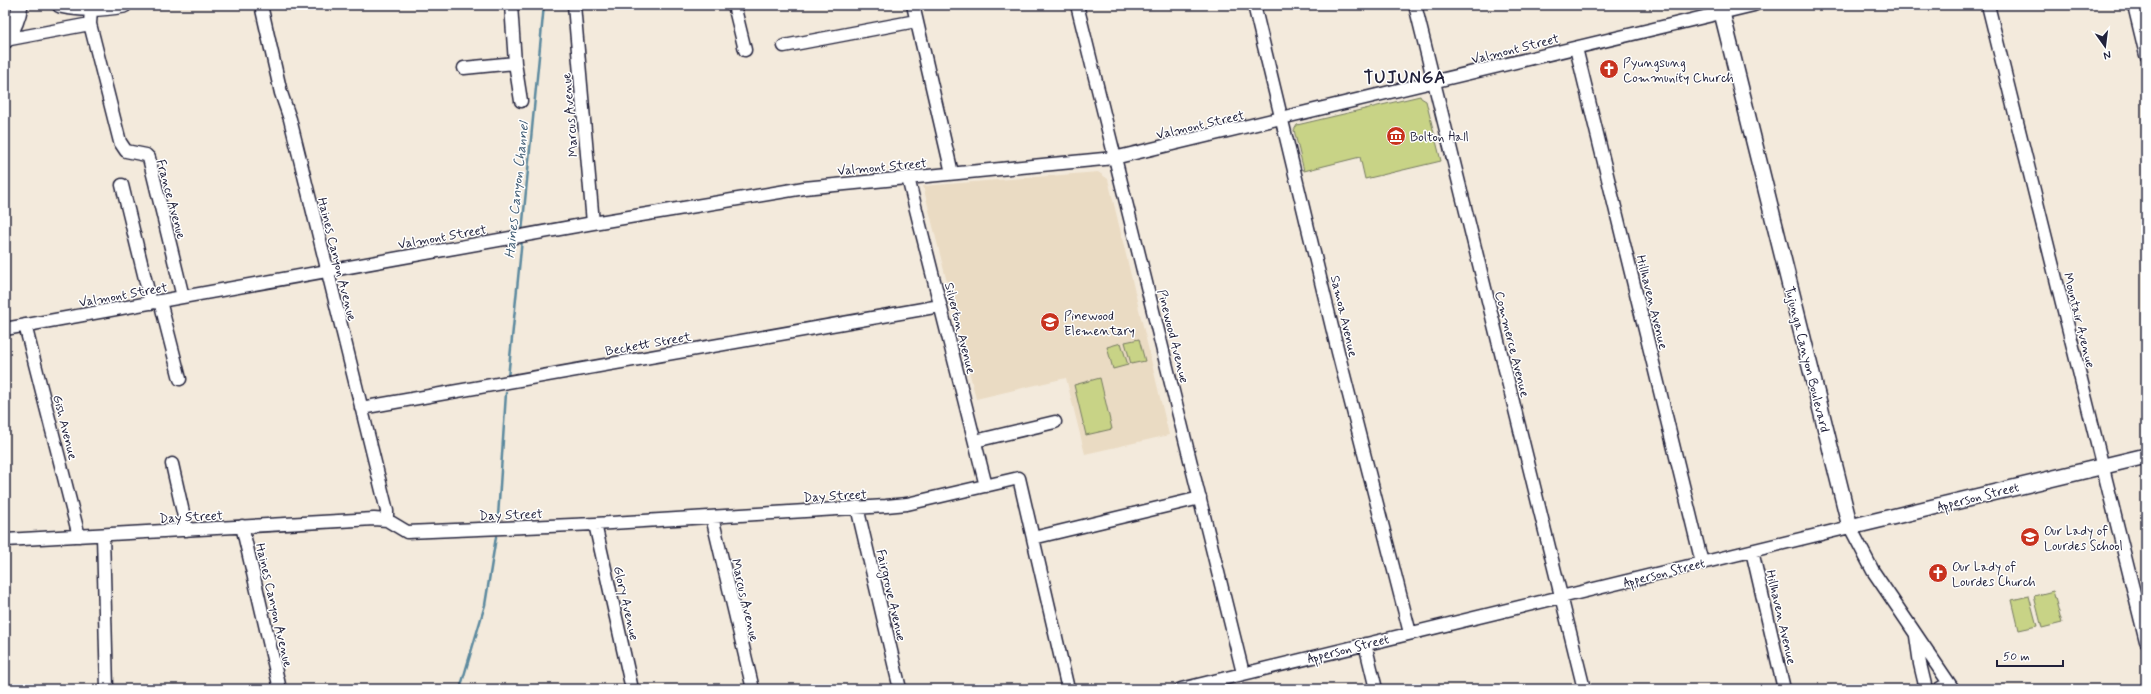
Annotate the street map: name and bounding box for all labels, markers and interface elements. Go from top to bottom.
north arrow [2085,26,2125,66]
street label: Valmont Street [1470,30,1561,69]
text: N [2102,47,2112,62]
place label: Pyungsung Community Church [1623,55,1734,87]
church icon: Pyungsung Community Church [1598,58,1620,80]
district label: TUJUNGA [1364,67,1446,89]
street label: Marcus Avenue [558,72,583,158]
street label: Valmont Street [1155,107,1246,144]
water label: Haines Canyon Channel [501,119,533,259]
museum icon: Bolton Hall [1385,125,1407,147]
place label: Bolton Hall [1410,129,1469,146]
street label: Valmont Street [837,155,928,180]
street label: France Avenue [152,158,189,241]
street label: Haines Canyon Avenue [313,196,360,323]
street label: Valmont Street [397,221,488,254]
street label: Hillhaven Avenue [1632,253,1672,351]
street label: Mountair Avenue [2059,271,2099,370]
street label: Samoa Avenue [1326,274,1361,359]
street label: Valmont Street [78,279,169,312]
street label: Silverton Avenue [940,281,979,376]
street label: Tujunga Canyon Boulevard [1780,284,1833,434]
street label: Pinewood Avenue [1153,288,1192,385]
street label: Commerce Avenue [1490,290,1533,399]
place label: Pinewood Elementary [1064,308,1135,340]
school or university icon: Pinewood Elementary [1039,311,1061,333]
street label: Beckett Street [604,328,693,360]
street label: Gish Avenue [48,393,81,462]
street label: Apperson Street [1936,479,2021,517]
street label: Day Street [803,486,867,507]
street label: Day Street [479,506,543,525]
street label: Day Street [159,507,223,528]
place label: Our Lady of Lourdes School [2044,523,2123,555]
school or university icon: Our Lady of Lourdes School [2019,526,2041,548]
street label: Haines Canyon Avenue [251,542,296,669]
street label: Fairgrove Avenue [871,548,909,643]
street label: Apperson Street [1622,555,1707,593]
street label: Marcus Avenue [727,557,762,643]
place label: Our Lady of Lourdes Church [1952,559,2036,591]
church icon: Our Lady of Lourdes Church [1927,562,1949,584]
street label: Glory Avenue [609,565,642,642]
street label: Hillhaven Avenue [1761,568,1800,666]
street label: Apperson Street [1306,631,1391,669]
scale bar [1997,642,2063,668]
text: 50 m [2003,649,2030,665]

